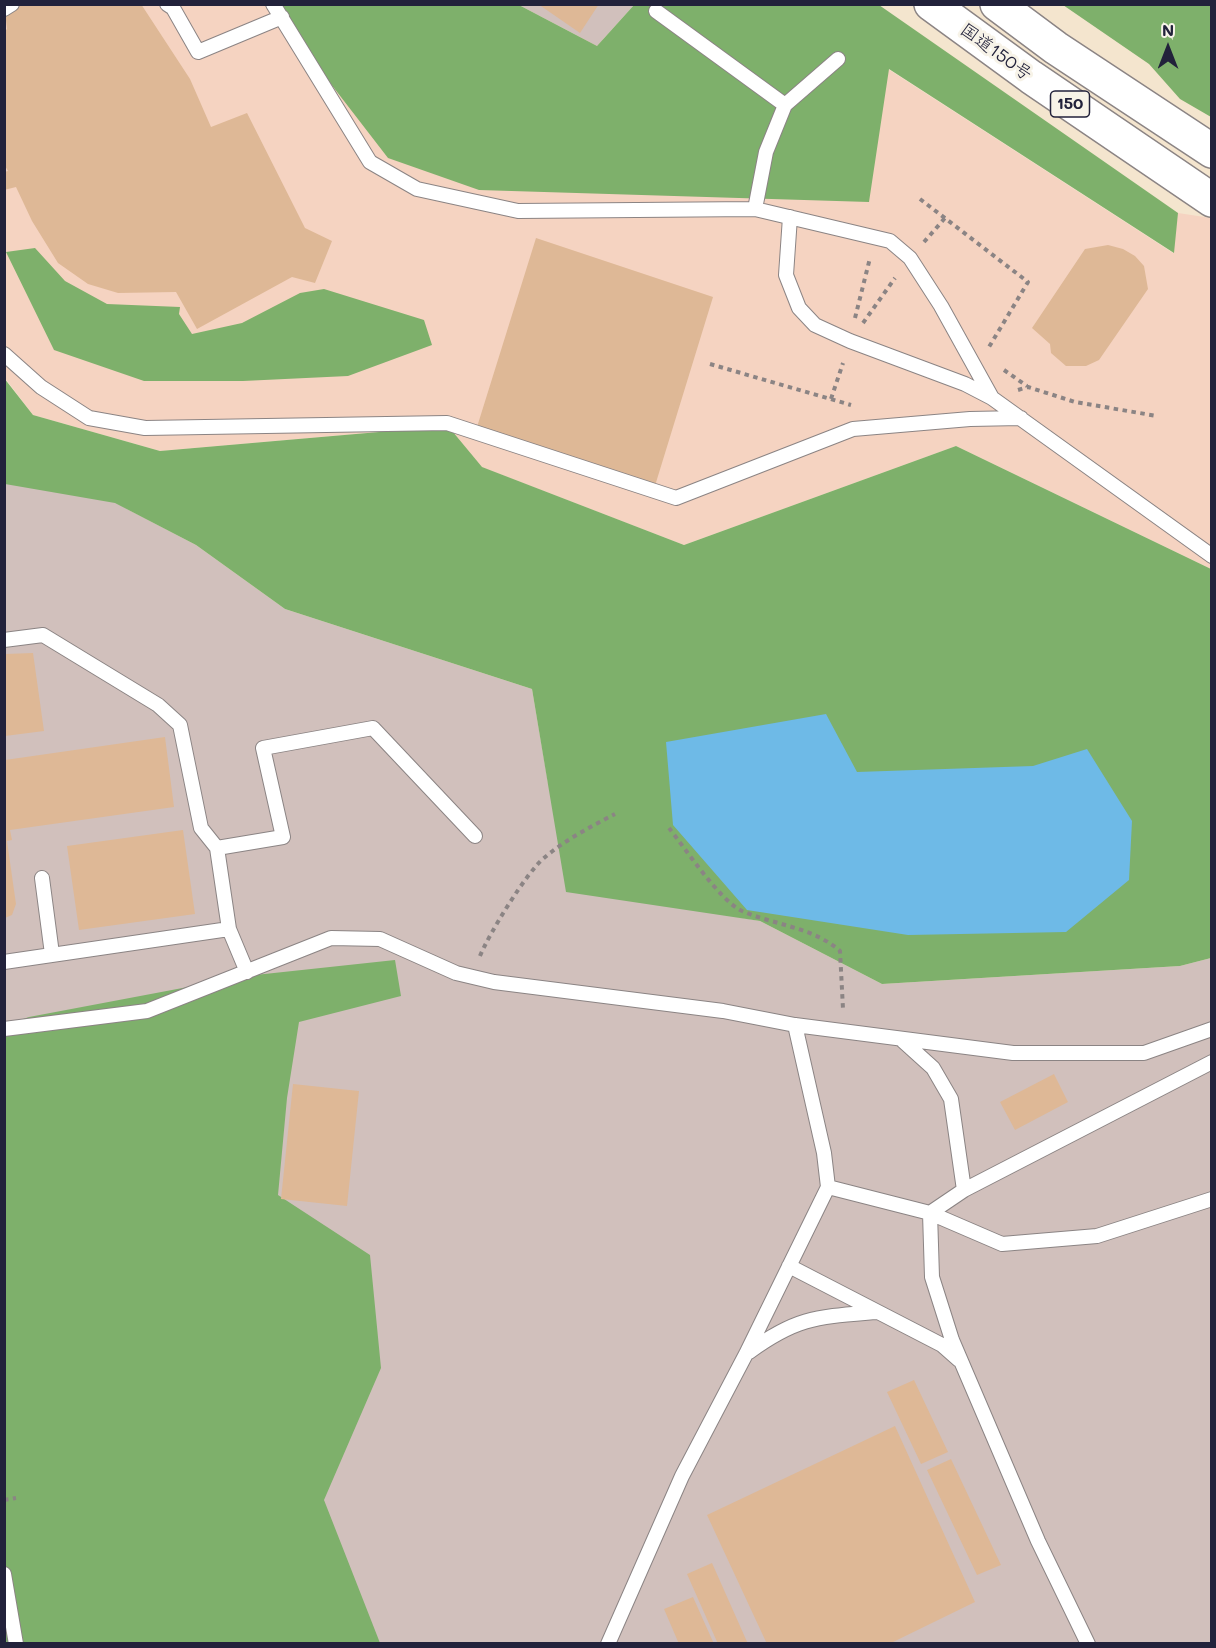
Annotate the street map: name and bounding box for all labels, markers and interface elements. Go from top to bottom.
north arrow [1138,18,1198,78]
street label: 国道150号 [956,19,1036,85]
text: N [1162,19,1174,40]
road number: 150 [1050,91,1090,117]

